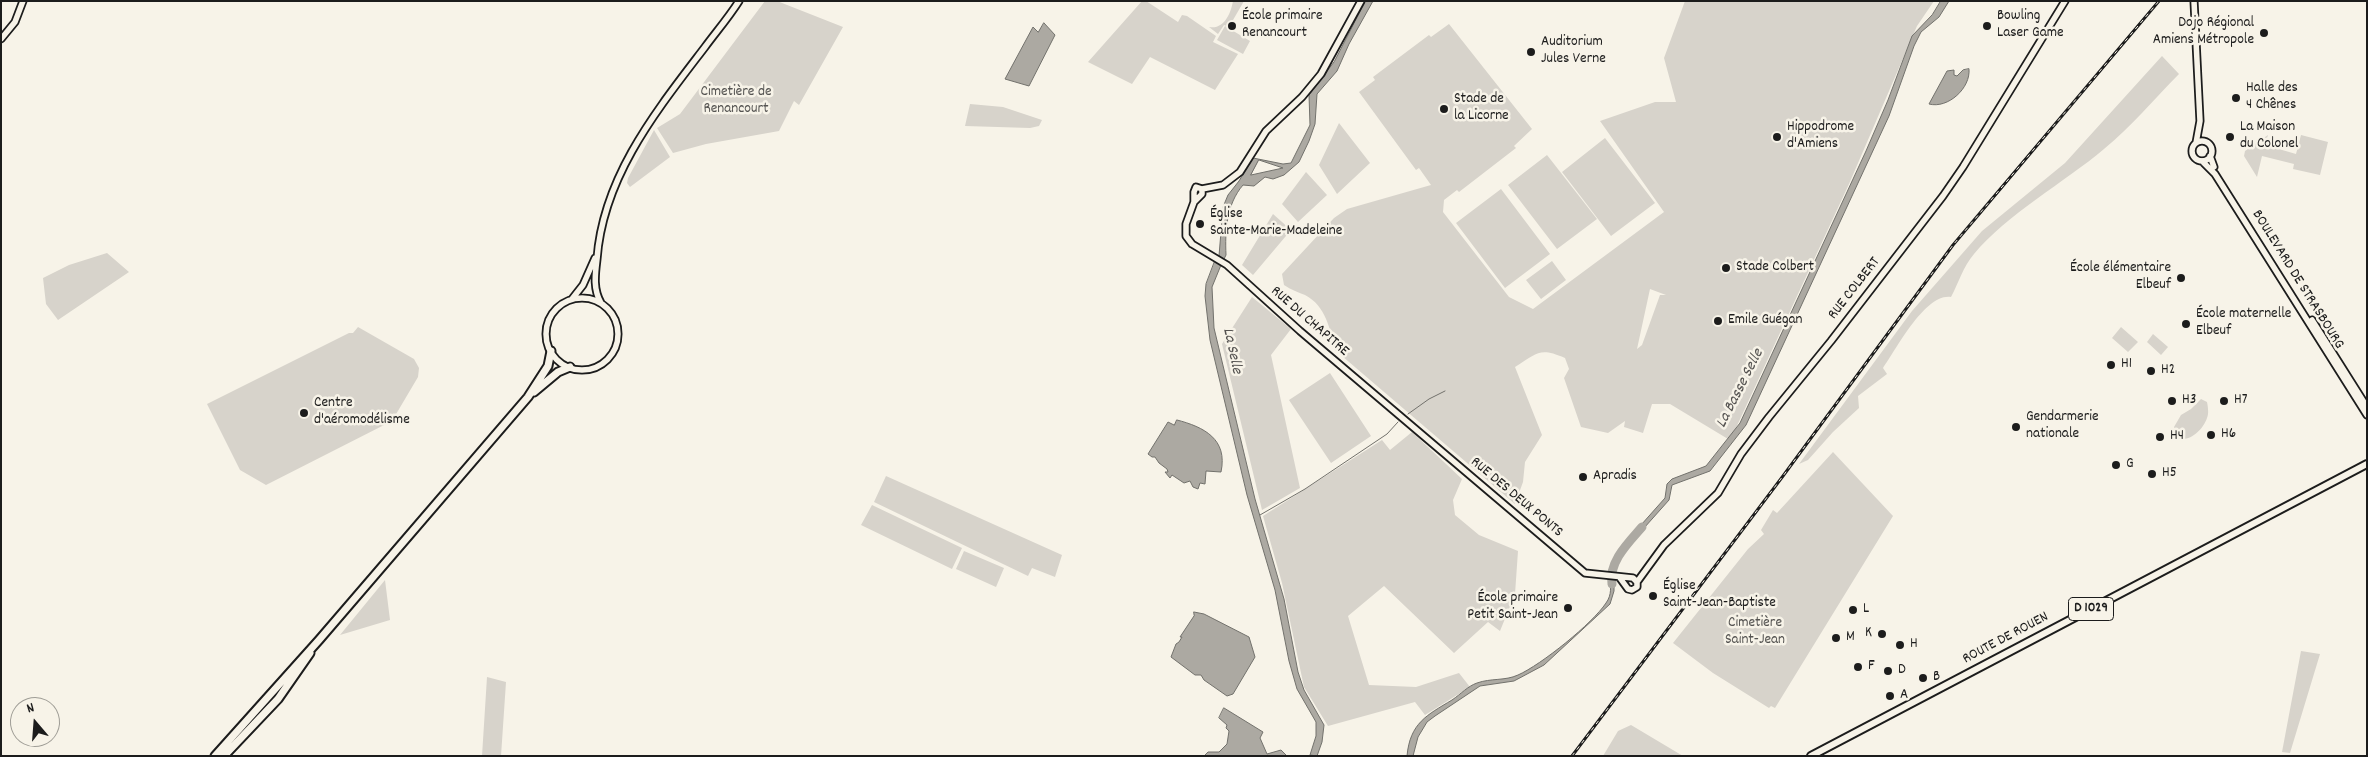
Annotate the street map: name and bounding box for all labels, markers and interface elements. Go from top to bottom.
place label: École primaire Renancourt [1242,8,1323,43]
place label: Bowling Laser Game [1997,8,2064,43]
place label: Dojo Régional Amiens Métropole [2153,15,2254,50]
marker: École primaire Renancourt [1226,20,1238,32]
marker: Bowling Laser Game [1981,20,1993,32]
marker: Dojo Régional Amiens Métropole [2258,27,2270,39]
place label: Auditorium Jules Verne [1541,34,1606,69]
marker: Auditorium Jules Verne [1525,46,1537,58]
place label: Halle des 4 Chênes [2246,80,2298,115]
park label: Cimetière de Renancourt [700,84,772,119]
place label: Stade de la Licorne [1454,91,1509,126]
marker: Halle des 4 Chênes [2230,92,2242,104]
marker: Stade de la Licorne [1438,103,1450,115]
place label: Hippodrome d'Amiens [1787,119,1854,154]
place label: La Maison du Colonel [2240,119,2298,154]
marker: Hippodrome d'Amiens [1771,131,1783,143]
marker: La Maison du Colonel [2224,131,2236,143]
place label: Église Sainte-Marie-Madeleine [1210,206,1342,241]
street label: BOULEVARD DE STRASBOURG [2247,207,2347,353]
marker: Église Sainte-Marie-Madeleine [1194,218,1206,230]
street label: RUE COLBERT [1825,254,1885,324]
place label: Stade Colbert [1736,259,1814,277]
place label: École élémentaire Elbeuf [2070,260,2171,295]
marker: Stade Colbert [1720,262,1732,274]
marker: École élémentaire Elbeuf [2175,272,2187,284]
street label: RUE DU CHAPITRE [1266,283,1352,361]
place label: École maternelle Elbeuf [2196,306,2291,341]
place label: Emile Guégan [1728,312,1803,330]
marker: Emile Guégan [1712,315,1724,327]
marker: École maternelle Elbeuf [2180,318,2192,330]
water label: La Selle [1217,326,1245,376]
water label: La Basse Selle [1713,346,1769,432]
place label: H1 [2121,356,2132,374]
marker: H1 [2105,359,2117,371]
place label: H2 [2161,362,2175,380]
marker: H2 [2145,365,2157,377]
place label: H3 [2182,392,2196,410]
place label: H7 [2234,392,2247,410]
place label: Centre d'aéromodélisme [314,395,410,430]
marker: H3 [2166,395,2178,407]
marker: H7 [2218,395,2230,407]
marker: Centre d'aéromodélisme [298,407,310,419]
place label: Gendarmerie nationale [2026,409,2099,444]
marker: Gendarmerie nationale [2010,421,2022,433]
place label: H6 [2221,426,2236,444]
place label: H4 [2170,428,2184,446]
marker: H6 [2205,429,2217,441]
marker: H4 [2154,431,2166,443]
street label: RUE DES DEUX PONTS [1466,454,1566,542]
place label: G [2126,456,2134,474]
marker: G [2110,459,2122,471]
place label: H5 [2162,465,2177,483]
place label: Apradis [1593,468,1637,486]
marker: H5 [2146,468,2158,480]
marker: Apradis [1577,471,1589,483]
place label: Église Saint-Jean-Baptiste [1663,578,1776,613]
place label: École primaire Petit Saint-Jean [1467,590,1558,625]
marker: Église Saint-Jean-Baptiste [1647,590,1659,602]
road number: D 1029 [2068,598,2114,620]
place label: L [1863,601,1869,619]
marker: École primaire Petit Saint-Jean [1562,602,1574,614]
marker: L [1847,604,1859,616]
street label: ROUTE DE ROUEN [1960,609,2052,669]
park label: Cimetière Saint-Jean [1725,615,1785,650]
place label: K [1865,625,1872,643]
marker: K [1876,628,1888,640]
place label: M [1846,629,1855,647]
marker: M [1830,632,1842,644]
place label: H [1910,636,1918,654]
marker: H [1894,639,1906,651]
place label: F [1868,658,1875,676]
marker: F [1852,661,1864,673]
place label: D [1898,662,1906,680]
marker: D [1882,665,1894,677]
place label: B [1933,669,1940,687]
marker: B [1917,672,1929,684]
place label: A [1900,687,1908,705]
marker: A [1884,690,1896,702]
north arrow [10,697,60,747]
text: N [24,698,37,719]

